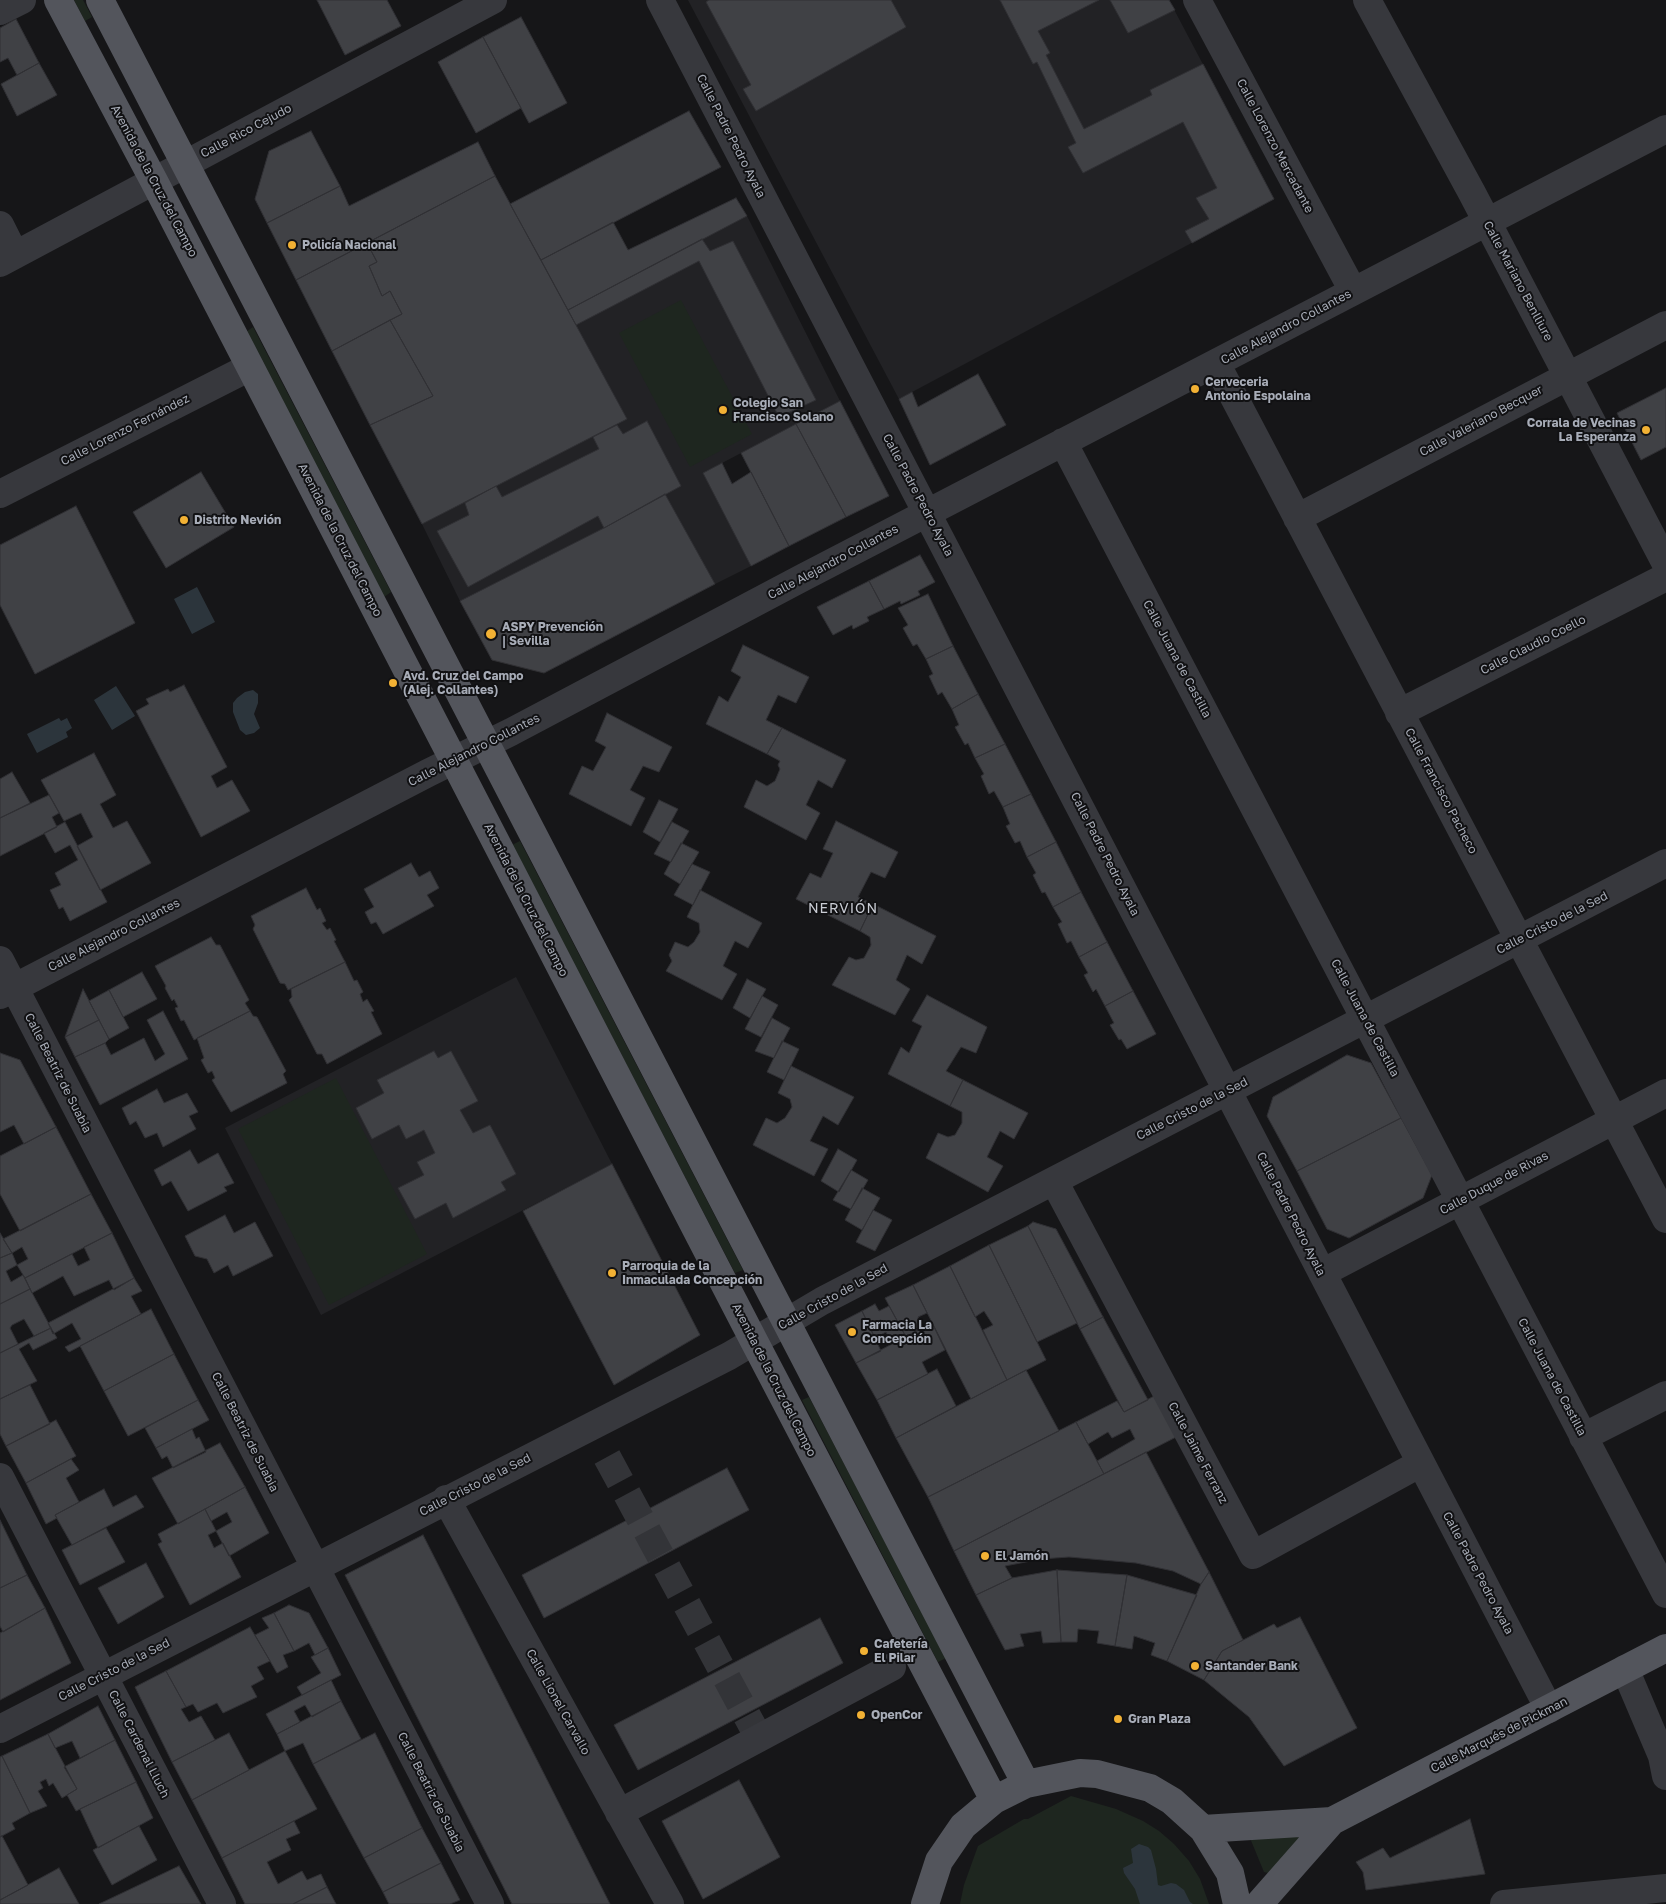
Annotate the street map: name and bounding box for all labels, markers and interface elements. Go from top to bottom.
street label: Calle Padre Pedro Ayala [694,72,768,200]
street label: Calle Lorenzo Mercadante [1233,76,1317,216]
street label: Calle Rico Cejudo [198,101,294,161]
street label: Avenida de la Cruz del Campo [108,103,200,259]
street label: Calle Mariano Benlliure [1480,219,1556,343]
place label: Policía Nacional [302,238,396,252]
marker: Policía Nacional [286,239,298,251]
street label: Calle Alejandro Collantes [1218,286,1354,368]
place label: Cerveceria Antonio Espolaina [1205,375,1311,403]
street label: Calle Valeriano Becquer [1417,382,1545,460]
marker: Cerveceria Antonio Espolaina [1189,383,1201,395]
street label: Calle Lorenzo Fernández [58,391,192,469]
place label: Colegio San Francisco Solano [733,396,834,424]
marker: Colegio San Francisco Solano [717,404,729,416]
place label: Corrala de Vecinas La Esperanza [1527,416,1636,444]
marker: Corrala de Vecinas La Esperanza [1640,424,1652,436]
street label: Calle Padre Pedro Ayala [880,431,956,559]
street label: Avenida de la Cruz del Campo [295,461,385,619]
place label: Distrito Nevión [194,513,281,527]
marker: Distrito Nevión [178,514,190,526]
street label: Calle Alejandro Collantes [765,521,901,603]
street label: Calle Juana de Castilla [1140,598,1214,720]
street label: Calle Claudio Coello [1478,612,1588,678]
place label: ASPY Prevención | Sevilla [502,620,603,648]
marker: ASPY Prevención | Sevilla [484,627,498,641]
place label: Avd. Cruz del Campo (Alej. Collantes) [403,669,524,697]
marker: Avd. Cruz del Campo (Alej. Collantes) [387,677,399,689]
street label: Calle Alejandro Collantes [406,711,542,789]
street label: Calle Francisco Pacheco [1402,726,1480,856]
street label: Calle Padre Pedro Ayala [1068,790,1142,918]
street label: Avenida de la Cruz del Campo [481,821,571,979]
street label: Calle Cristo de la Sed [1494,889,1610,957]
street label: Calle Alejandro Collantes [46,896,182,974]
district label: NERVIÓN [807,901,879,917]
street label: Calle Juana de Castilla [1328,957,1402,1079]
street label: Calle Beatriz de Suabia [22,1011,94,1135]
street label: Calle Cristo de la Sed [1134,1075,1250,1143]
street label: Calle Duque de Rivas [1437,1148,1551,1218]
street label: Calle Padre Pedro Ayala [1254,1150,1328,1278]
place label: Parroquia de la Inmaculada Concepción [622,1259,762,1287]
street label: Calle Cristo de la Sed [776,1261,890,1333]
marker: Parroquia de la Inmaculada Concepción [606,1267,618,1279]
street label: Avenida de la Cruz del Campo [729,1301,819,1459]
street label: Calle Juana de Castilla [1515,1316,1589,1438]
place label: Farmacia La Concepción [862,1318,932,1346]
marker: Farmacia La Concepción [846,1326,858,1338]
street label: Calle Beatriz de Suabia [209,1370,281,1494]
street label: Calle Jaime Ferranz [1165,1400,1231,1506]
street label: Calle Cristo de la Sed [417,1451,533,1519]
street label: Calle Padre Pedro Ayala [1440,1509,1516,1637]
place label: El Jamón [995,1549,1048,1563]
marker: El Jamón [979,1550,991,1562]
street label: Calle Cristo de la Sed [56,1636,172,1704]
place label: Cafetería El Pilar [874,1637,928,1665]
marker: Cafetería El Pilar [858,1645,870,1657]
street label: Calle Lionel Carvallo [523,1647,593,1757]
place label: Santander Bank [1205,1659,1298,1673]
marker: Santander Bank [1189,1660,1201,1672]
street label: Calle Cardenal Lluch [106,1688,172,1800]
street label: Calle Marqués de Pickman [1428,1694,1570,1776]
place label: OpenCor [871,1708,922,1722]
marker: OpenCor [855,1709,867,1721]
place label: Gran Plaza [1128,1712,1191,1726]
marker: Gran Plaza [1112,1713,1124,1725]
street label: Calle Beatriz de Suabia [395,1730,467,1854]

